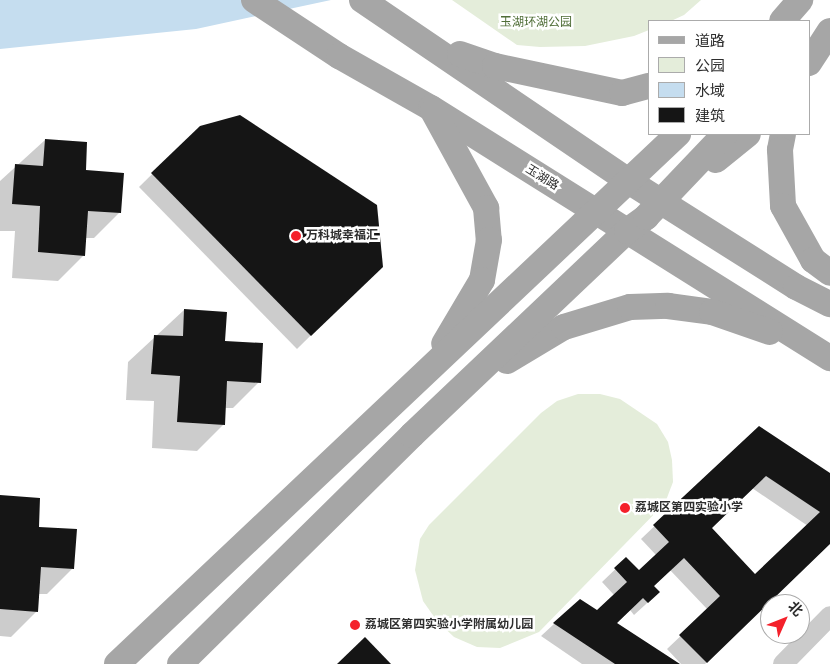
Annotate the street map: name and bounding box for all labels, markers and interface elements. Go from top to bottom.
park label: 玉湖环湖公园 [500,16,572,30]
legend [648,20,810,135]
text: 道路 [695,31,725,51]
text: 公园 [695,56,725,76]
text: 水域 [695,81,725,101]
text: 建筑 [695,106,725,126]
street label: 玉湖路 [523,162,561,194]
place label: 万科城幸福汇 [306,229,378,243]
marker: 万科城幸福汇 [290,230,302,242]
place label: 荔城区第四实验小学 [635,501,743,515]
marker: 荔城区第四实验小学 [619,502,631,514]
north arrow [760,594,810,644]
text: 北 [784,597,807,621]
place label: 荔城区第四实验小学附属幼儿园 [365,618,533,632]
marker: 荔城区第四实验小学附属幼儿园 [349,619,361,631]

